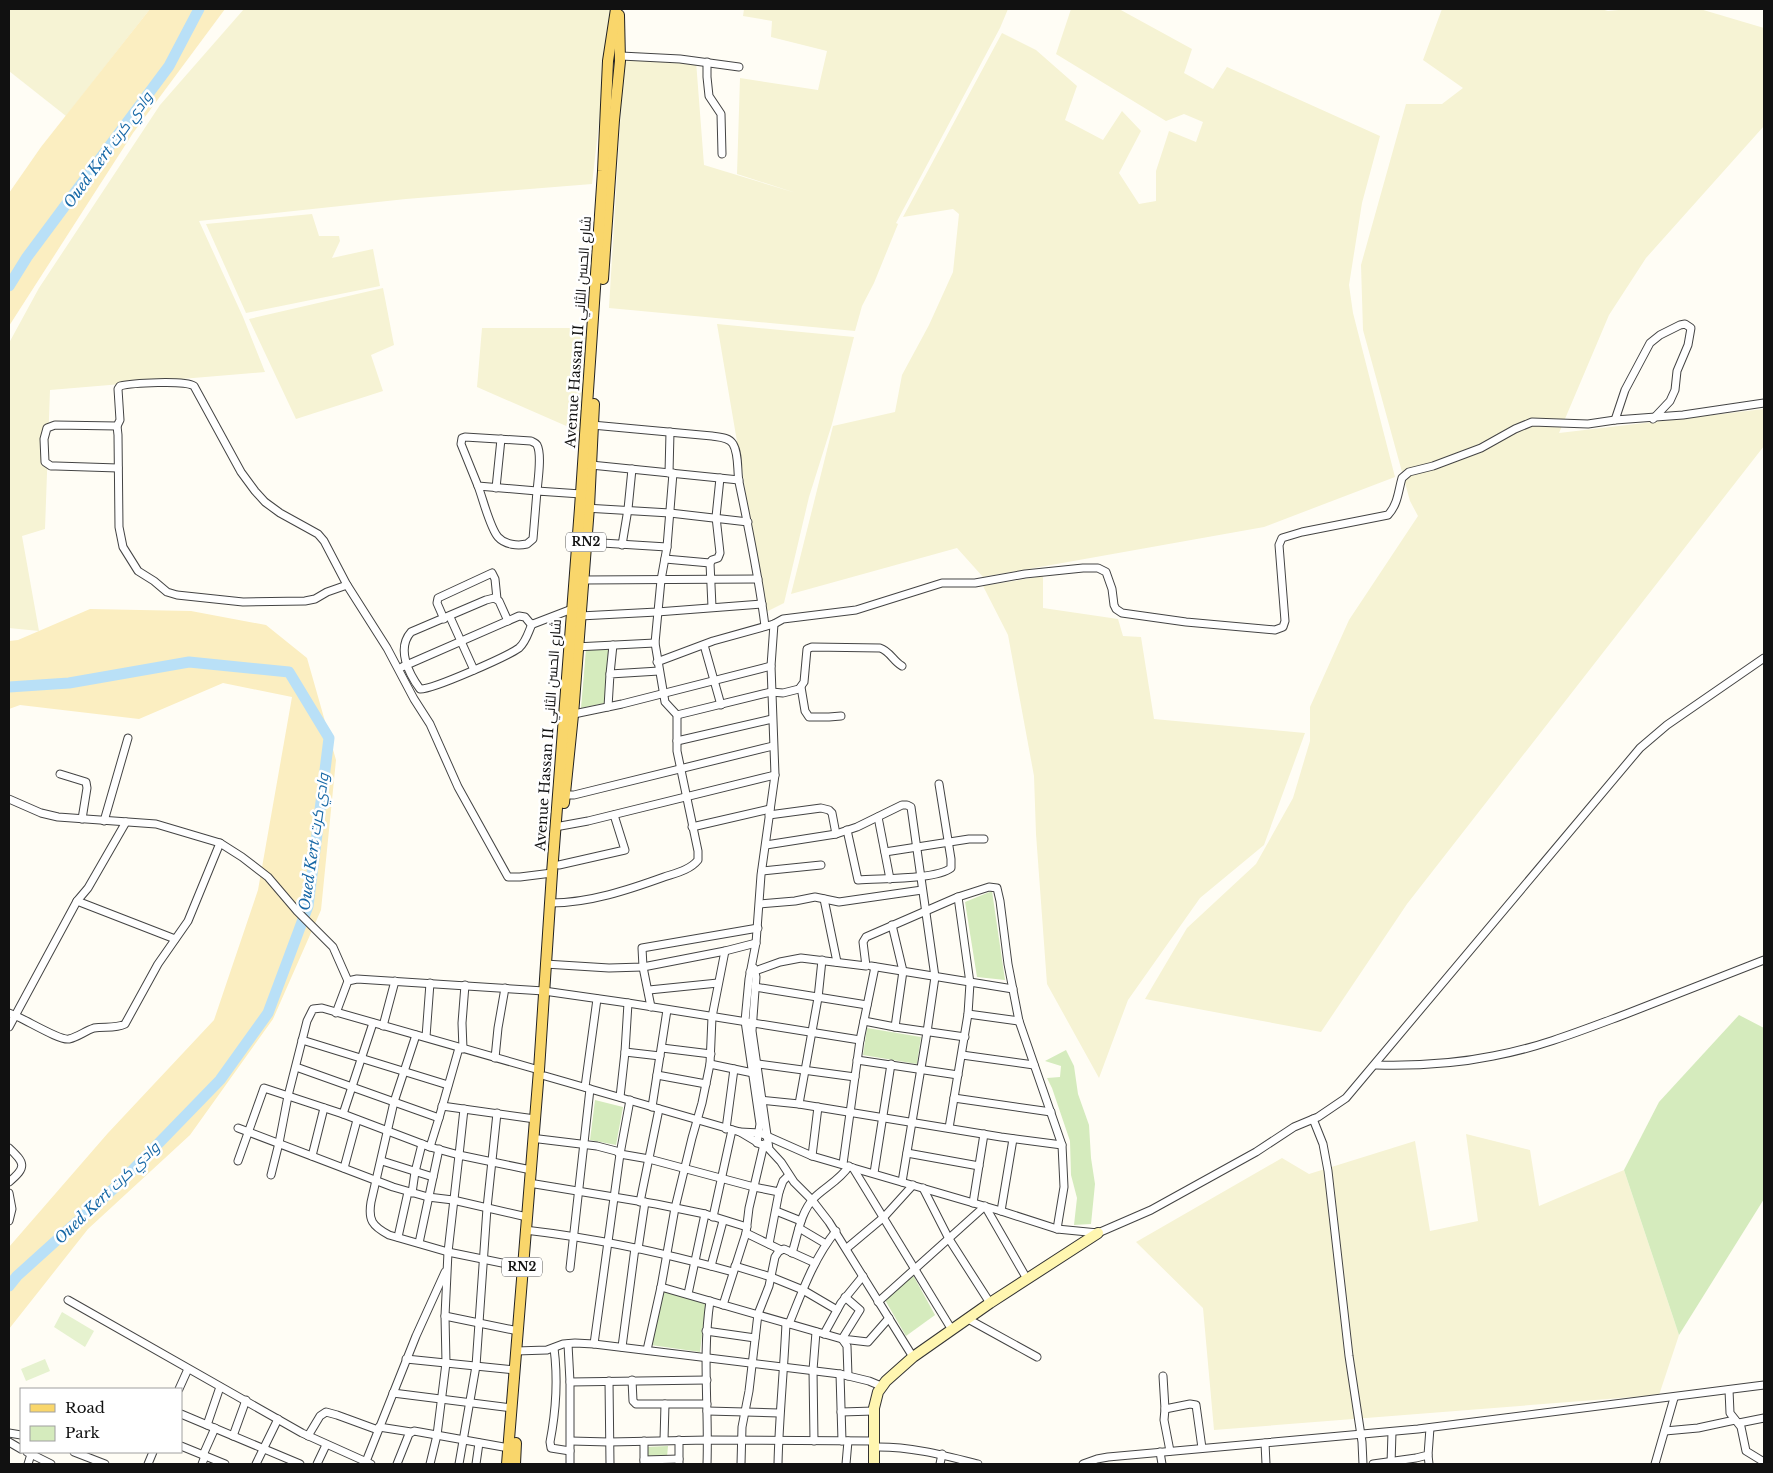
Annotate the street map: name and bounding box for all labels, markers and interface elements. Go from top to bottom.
water label: Oued Kert وادي كرت [59,87,159,213]
street label: Avenue Hassan II شارع الحسن الثاني [561,215,598,450]
road number: RN2 [566,532,606,552]
street label: Avenue Hassan II شارع الحسن الثاني [531,618,568,853]
water label: Oued Kert وادي كرت [294,771,336,912]
water label: Oued Kert وادي كرت [50,1137,166,1250]
road number: RN2 [502,1258,542,1276]
legend [20,1388,182,1453]
text: Road [65,1398,105,1417]
text: Park [65,1423,101,1442]

